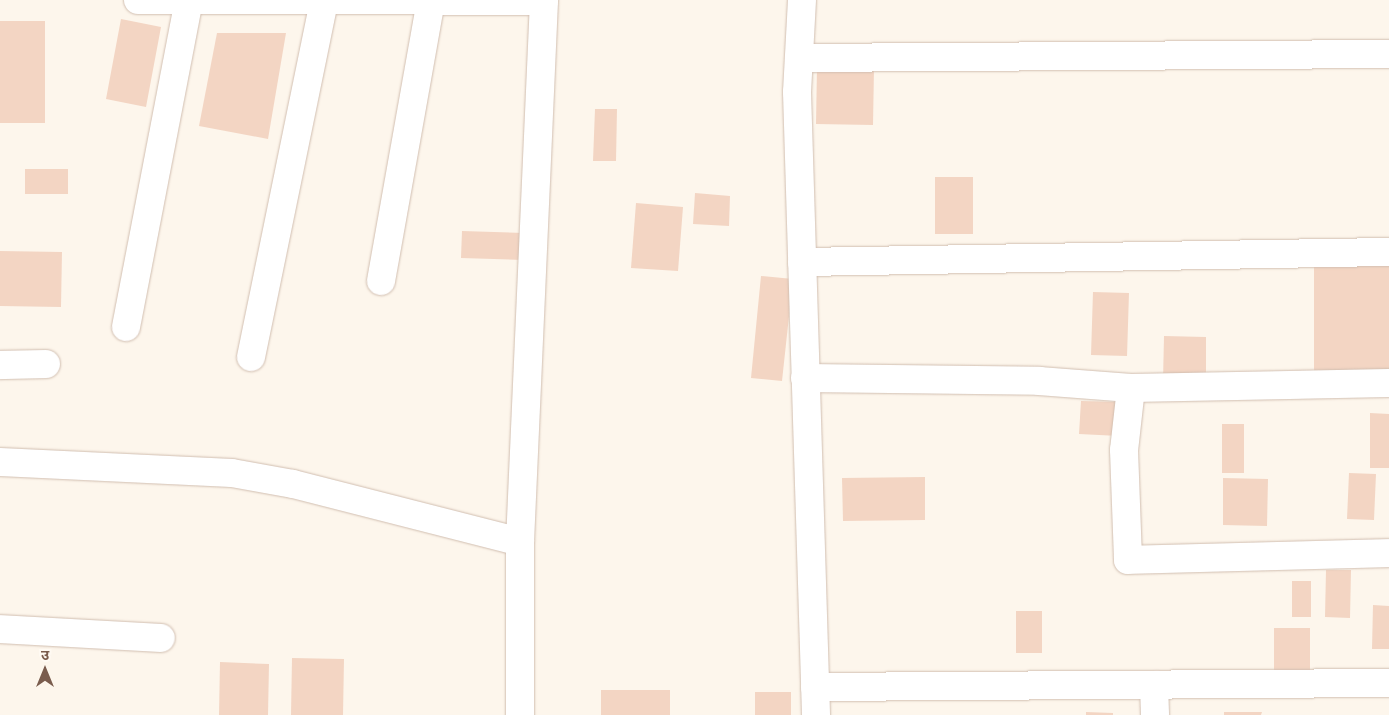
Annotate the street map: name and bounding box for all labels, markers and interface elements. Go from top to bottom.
north arrow [20,645,70,695]
text: उ [41,646,49,664]

